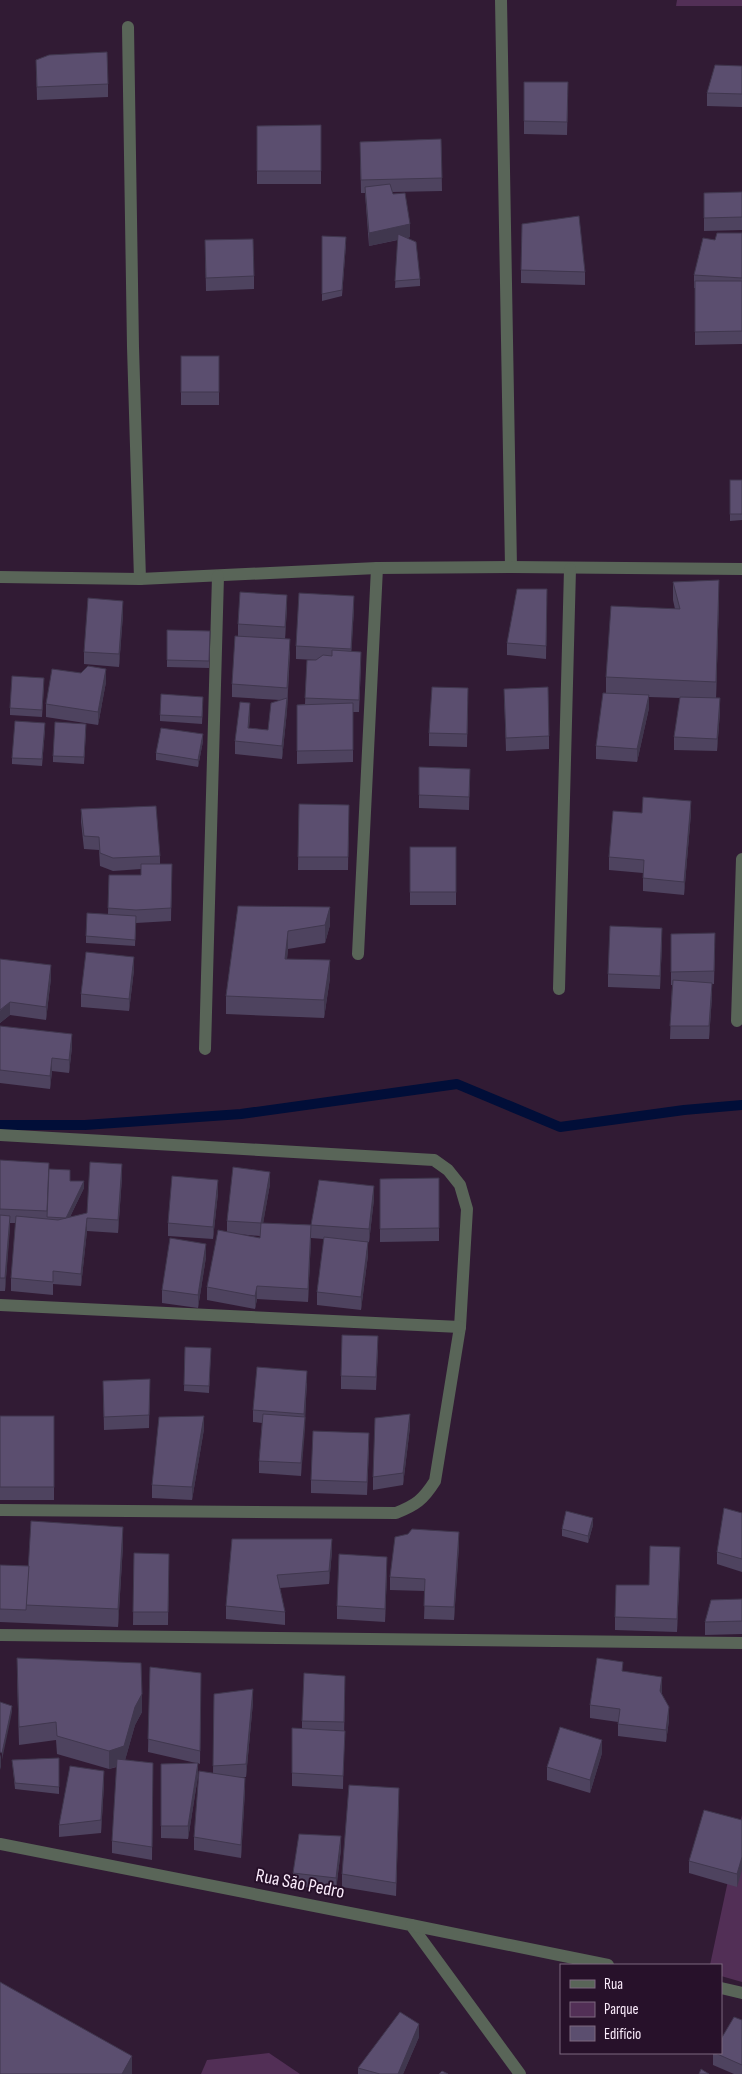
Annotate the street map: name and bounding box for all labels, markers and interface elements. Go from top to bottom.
street label: Rua São Pedro [254,1864,346,1904]
legend [560,1964,722,2054]
text: Rua [604,1975,623,1994]
text: Parque [604,2000,639,2019]
text: Edifício [604,2025,641,2044]

